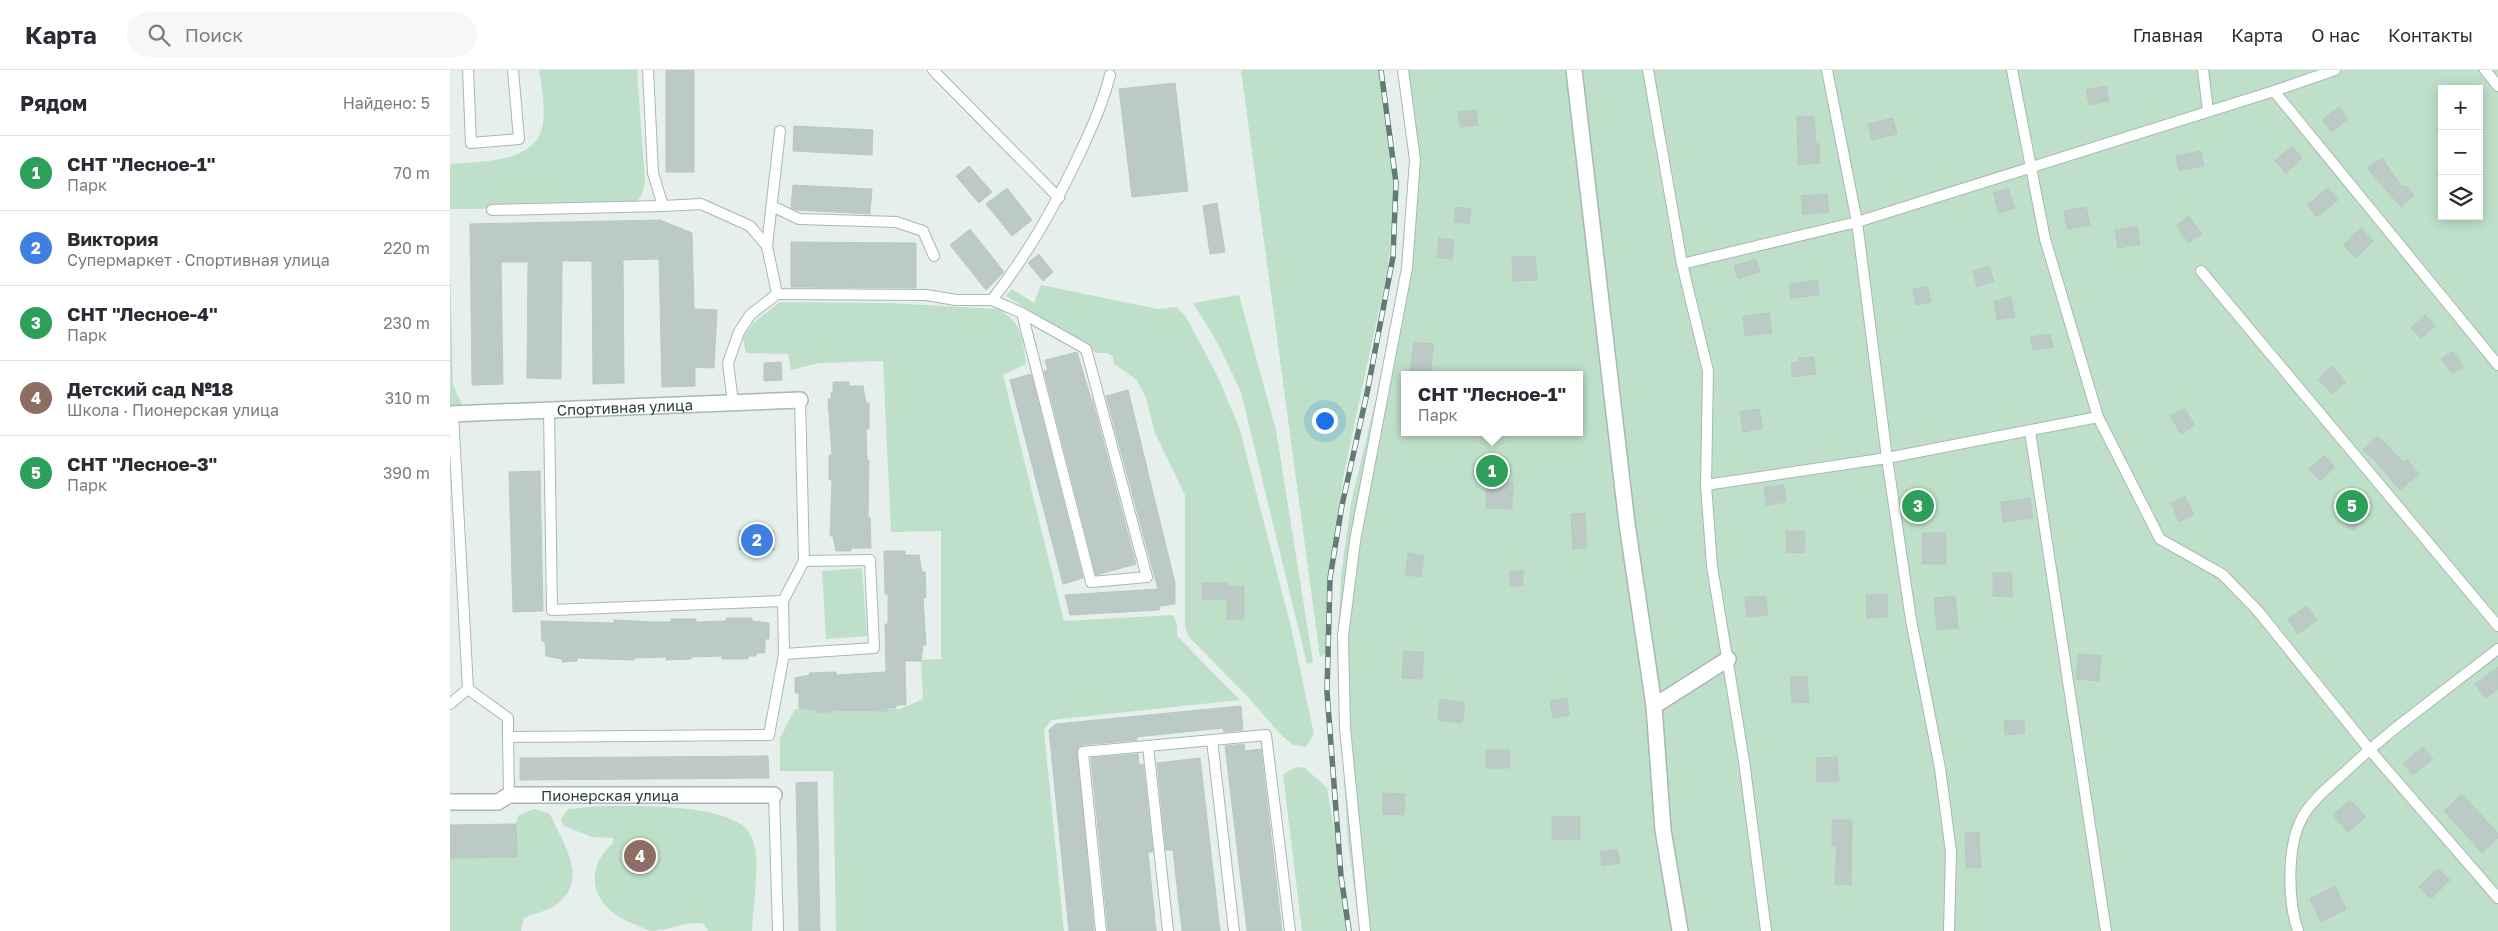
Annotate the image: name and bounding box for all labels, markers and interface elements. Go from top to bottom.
search box [127,12,477,57]
text: Карта [25,20,97,49]
icon: search [145,21,173,49]
text: Поиск [185,23,243,46]
text: Главная [2133,24,2203,46]
text: Карта [2231,24,2283,46]
text: О нас [2311,24,2360,46]
text: Контакты [2388,24,2473,46]
map controls [2438,85,2483,220]
button: + [2438,85,2483,130]
text: Рядом [20,90,87,116]
text: Найдено: 5 [343,93,430,113]
button: − [2438,130,2483,175]
text: СНТ "Лесное-1" [67,152,216,175]
text: 1 [32,163,40,183]
text: 70 m [393,163,430,183]
text: Парк [67,175,107,195]
button: layers [2438,175,2483,220]
text: Виктория [67,227,159,250]
text: 2 [31,238,41,258]
text: 220 m [383,238,430,258]
text: Супермаркет · Спортивная улица [67,250,330,270]
text: СНТ "Лесное-4" [67,302,218,325]
text: 3 [31,313,41,333]
text: 230 m [383,313,430,333]
text: Парк [67,325,107,345]
popup [1401,371,1583,436]
text: Детский сад №18 [67,377,233,400]
text: СНТ "Лесное-1" [1418,382,1566,405]
text: 4 [31,388,41,408]
text: 310 m [385,388,430,408]
street label: Спортивная улица [556,395,693,419]
text: Школа · Пионерская улица [67,400,279,420]
text: Парк [1418,405,1458,425]
your location [1312,408,1338,434]
text: СНТ "Лесное-3" [67,452,217,475]
pin: 1 [1476,452,1508,490]
text: 5 [31,463,41,483]
text: 390 m [383,463,430,483]
text: Парк [67,475,107,495]
pin: 3 [1902,487,1934,525]
pin: 5 [2336,487,2368,525]
pin: 2 [741,521,773,559]
street label: Пионерская улица [541,786,679,804]
pin: 4 [624,837,656,875]

